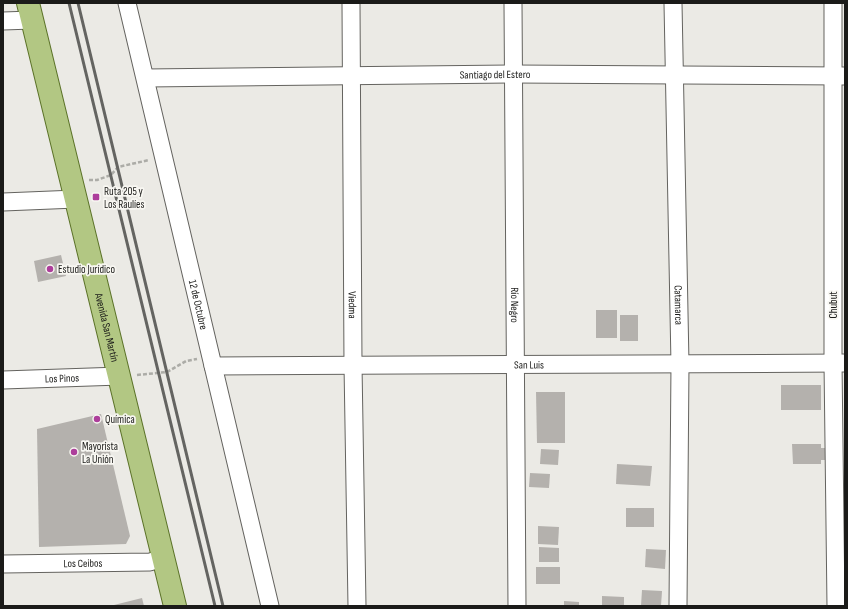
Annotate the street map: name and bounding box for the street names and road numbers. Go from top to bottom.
street label: Santiago del Estero [460,67,531,81]
street label: 12 de Octubre [186,278,211,331]
street label: Catamarca [672,285,686,325]
street label: Río Negro [508,287,522,323]
street label: Avenida San Martín [92,291,122,363]
street label: Viedma [346,291,359,319]
street label: Chubut [827,291,840,319]
street label: San Luis [514,358,544,371]
street label: Los Pinos [45,371,79,385]
street label: Los Ceibos [63,556,103,570]

